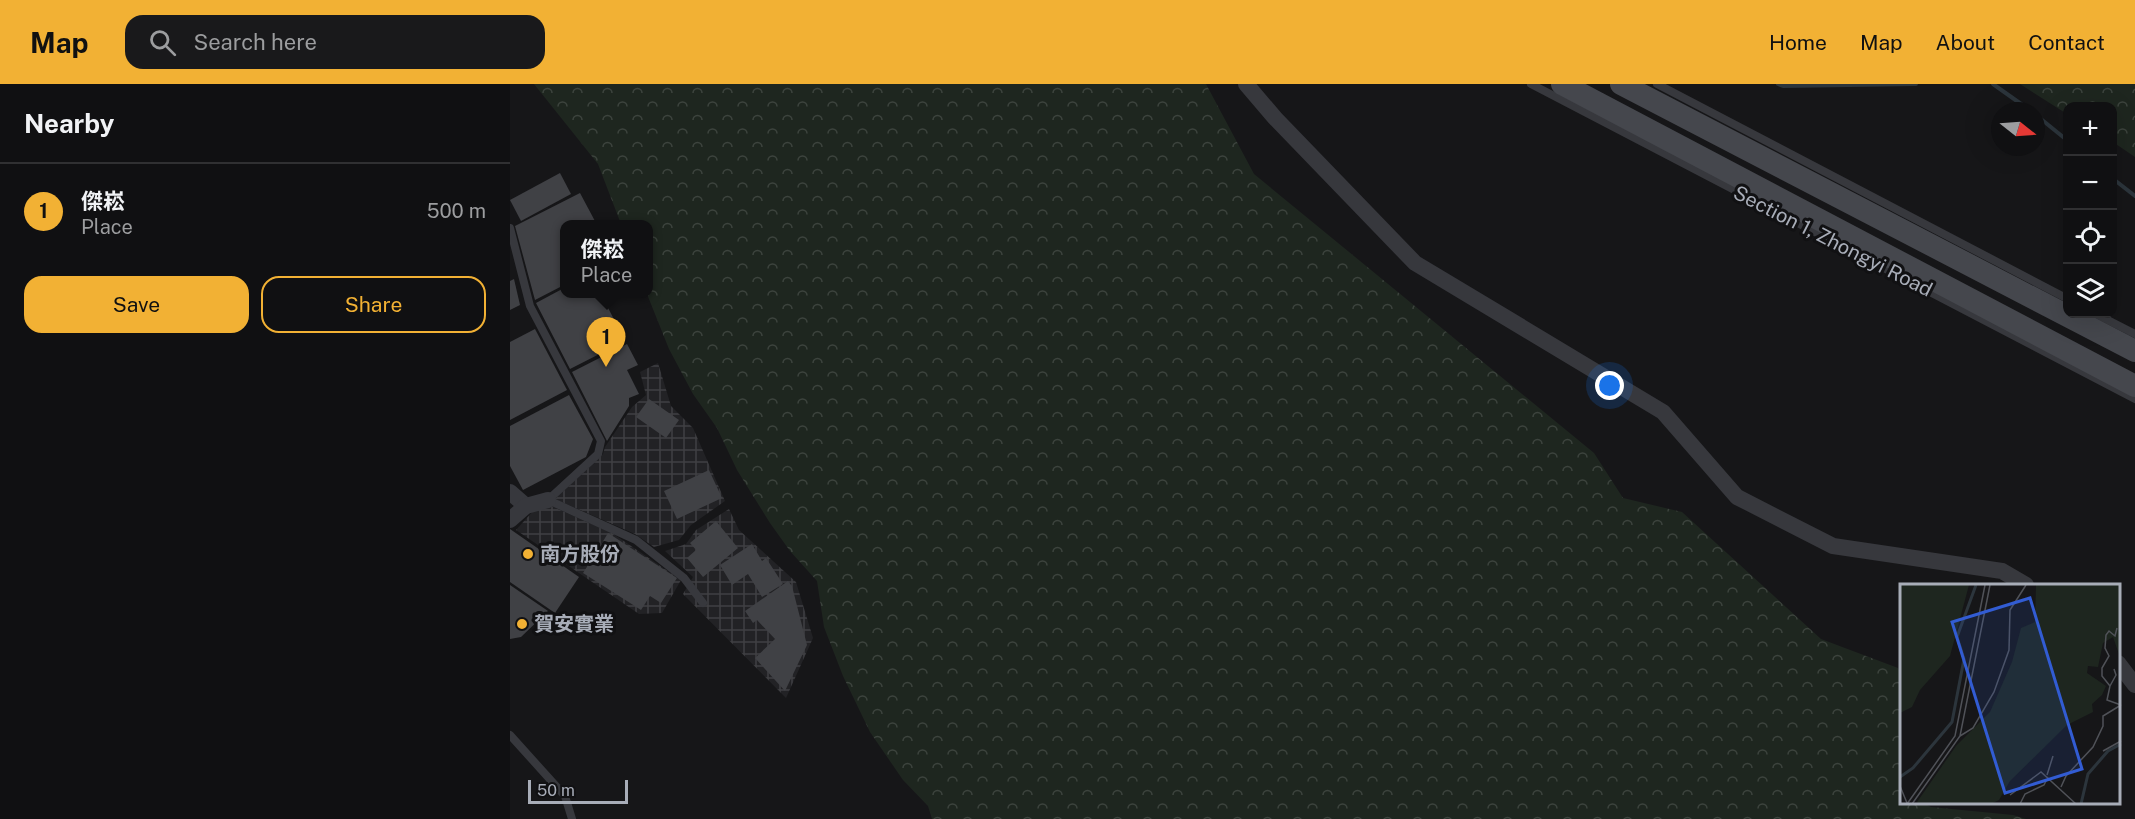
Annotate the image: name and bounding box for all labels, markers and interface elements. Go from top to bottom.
search box [125,15,545,69]
text: Map [30,26,89,59]
icon: search [146,26,179,59]
text: Search here [194,29,317,55]
text: Home [1769,30,1827,55]
text: Map [1860,30,1903,55]
text: About [1936,30,1995,55]
text: Contact [2028,30,2105,55]
north arrow [1991,102,2045,156]
map controls [2063,102,2117,318]
button: + [2063,102,2117,156]
text: Nearby [24,108,114,139]
button: − [2063,156,2117,210]
street label: Section 1, Zhongyi Road [1729,180,1937,302]
text: 傑崧 [81,188,125,214]
text: 1 [39,199,48,223]
text: 500 m [427,199,486,223]
button: locate [2063,210,2117,264]
text: Place [81,215,133,239]
popup [560,220,653,298]
text: 傑崧 [581,236,625,262]
text: Place [581,263,632,287]
button: layers [2063,264,2117,318]
button: Save [24,276,249,333]
button: Share [261,276,486,333]
pin: 1 [586,318,626,367]
your location [1595,371,1624,400]
place label: 南方股份 [540,542,620,566]
marker: 南方股份 [521,547,535,561]
inset map [1900,584,2120,804]
place label: 賀安實業 [534,612,614,636]
marker: 賀安實業 [515,617,529,631]
scale bar [528,777,628,804]
text: 50 m [537,781,575,800]

